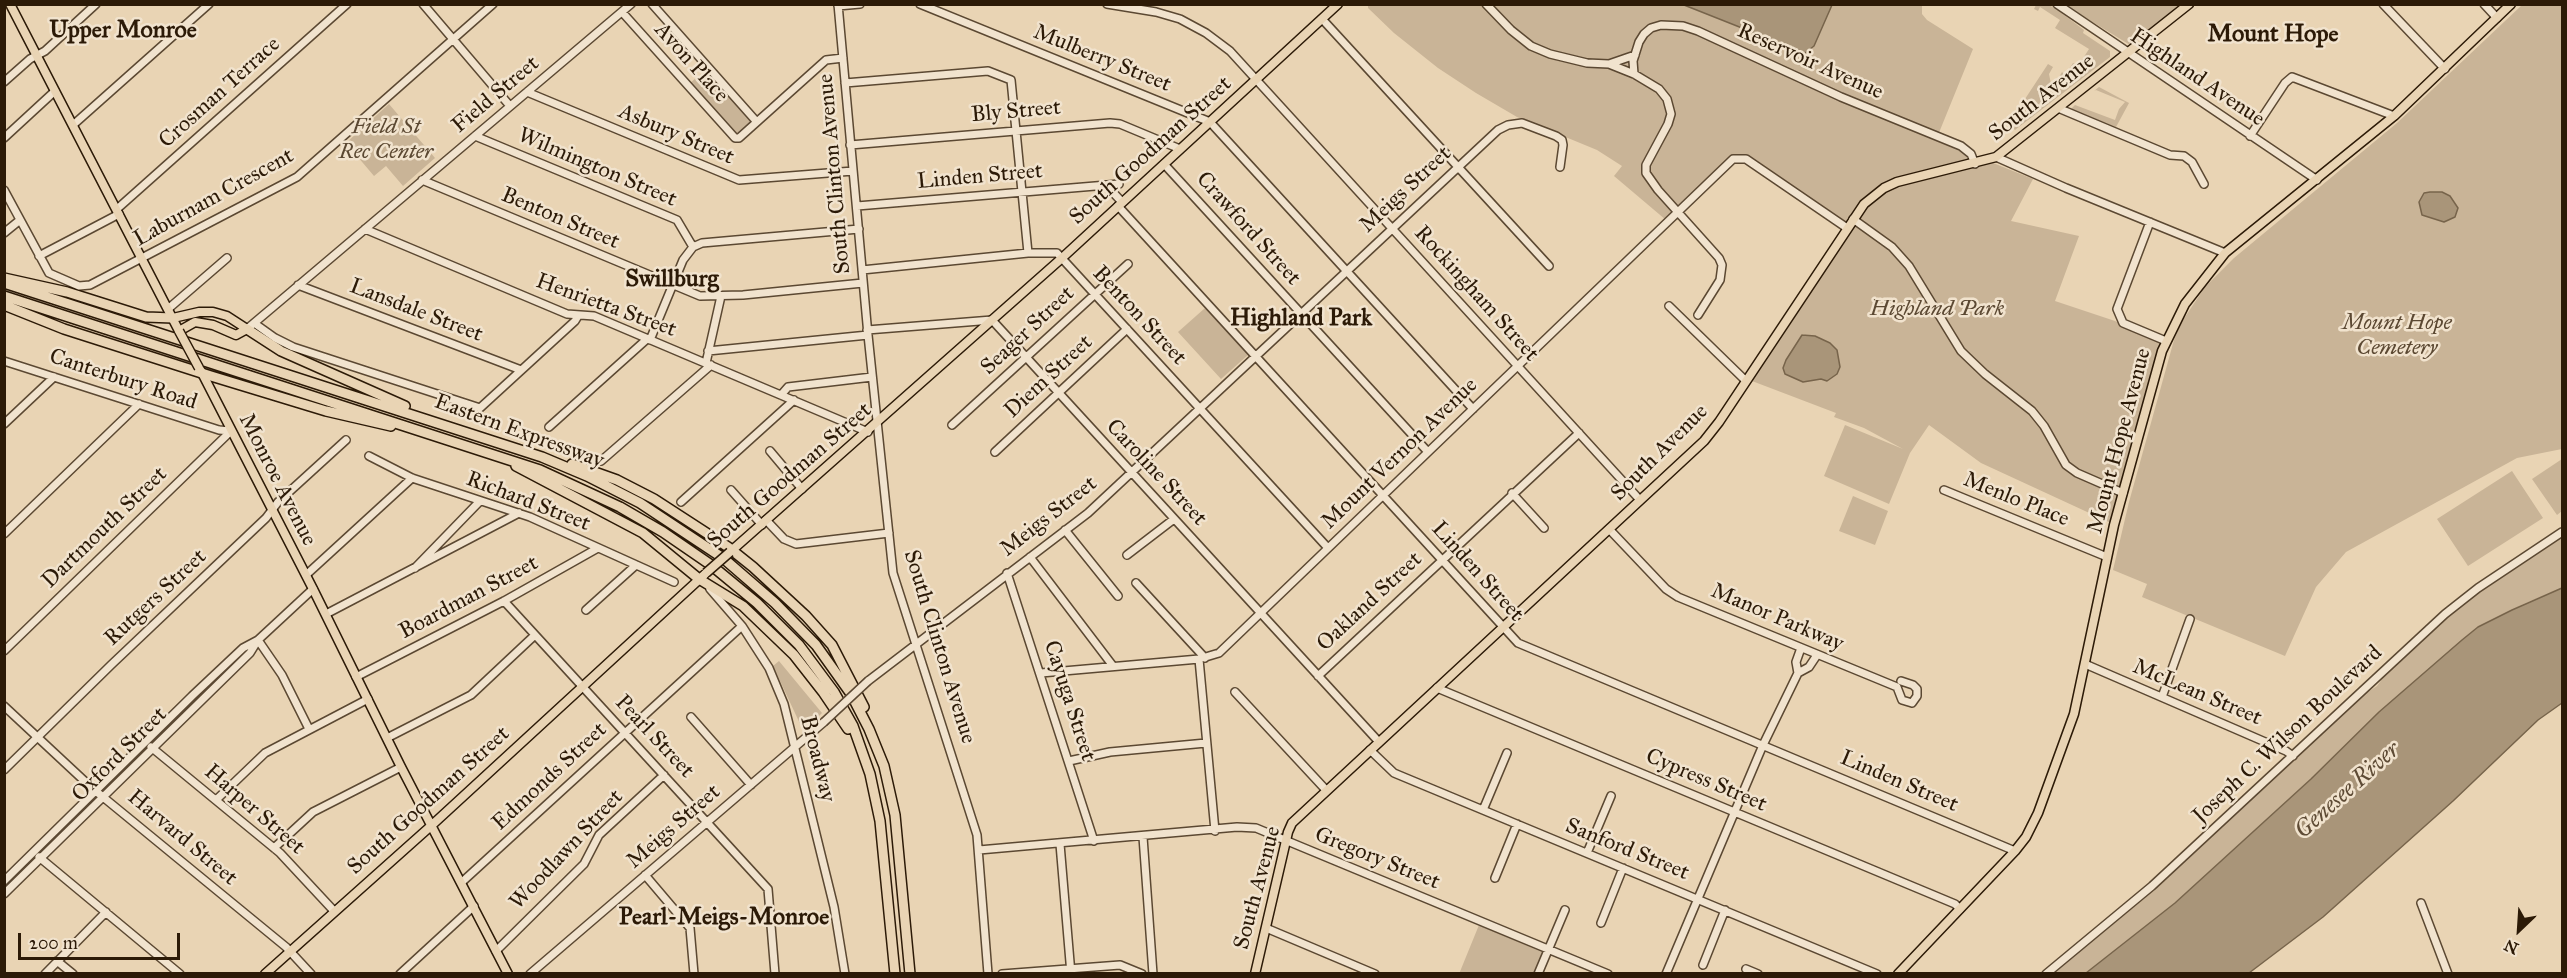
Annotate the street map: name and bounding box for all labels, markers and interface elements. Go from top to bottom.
district label: Upper Monroe [49,17,197,45]
street label: Avon Place [648,18,734,108]
street label: Reservoir Avenue [1733,18,1887,106]
street label: Mulberry Street [1029,19,1175,99]
district label: Mount Hope [2208,21,2338,49]
street label: Highland Avenue [2125,23,2269,133]
street label: Crosman Terrace [154,32,286,154]
street label: South Avenue [1984,49,2100,147]
street label: Field Street [447,51,545,139]
street label: South Goodman Street [1064,71,1238,231]
street label: South Clinton Avenue [813,73,857,275]
street label: Bly Street [970,95,1062,129]
street label: Asbury Street [614,99,738,171]
park label: Field St Rec Center [339,115,433,166]
street label: Wilmington Street [514,123,680,213]
street label: Meigs Street [1355,141,1457,239]
street label: Laburnam Crescent [129,143,299,253]
street label: Linden Street [916,158,1044,196]
street label: Crawford Street [1190,167,1306,291]
street label: Benton Street [497,182,623,256]
street label: Rockingham Street [1408,221,1544,367]
street label: Benton Street [1086,261,1192,371]
district label: Swillburg [625,266,719,294]
street label: Henrietta Street [532,268,680,344]
street label: Lansdale Street [346,274,486,348]
street label: Seager Street [976,281,1080,381]
park label: Highland Park [1870,297,2004,323]
district label: Highland Park [1230,305,1372,333]
park label: Mount Hope Cemetery [2342,311,2452,362]
street label: Diem Street [1000,330,1098,424]
street label: Canterbury Road [46,344,200,416]
street label: Mount Hope Avenue [2083,345,2157,537]
street label: Mount Vernon Avenue [1316,373,1484,535]
street label: Eastern Expressway [431,389,607,475]
street label: South Goodman Street [702,397,878,555]
street label: South Avenue [1606,399,1714,507]
street label: Monroe Avenue [232,409,322,551]
street label: Caroline Street [1100,414,1212,532]
street label: Dartmouth Street [37,462,173,594]
street label: Richard Street [462,466,594,538]
street label: Menlo Place [1959,467,2073,533]
street label: Meigs Street [995,471,1103,563]
street label: Linden Street [1425,516,1529,628]
street label: Rutgers Street [100,544,212,652]
street label: South Clinton Avenue [897,547,981,747]
street label: Oakland Street [1312,547,1428,657]
street label: Boardman Street [395,550,543,646]
street label: Manor Parkway [1707,578,1847,658]
street label: Cayuga Street [1037,637,1101,765]
street label: Joseph C. Wilson Boulevard [2188,640,2388,830]
street label: McLean Street [2128,654,2266,732]
street label: Pearl Street [609,690,699,784]
street label: Oxford Street [67,702,173,808]
street label: Broadway [794,713,840,805]
street label: Edmonds Street [487,717,613,837]
street label: South Goodman Street [342,721,516,881]
water label: Genesee River [2289,736,2407,846]
street label: Cypress Street [1642,744,1770,818]
street label: Linden Street [1836,745,1962,819]
street label: Harper Street [198,759,310,861]
street label: Meigs Street [622,779,726,875]
street label: Harvard Street [122,784,242,892]
street label: Woodlawn Street [505,785,629,915]
street label: Sanford Street [1561,813,1693,887]
street label: Gregory Street [1311,822,1443,896]
street label: South Avenue [1229,824,1287,952]
north arrow [2489,900,2549,960]
district label: Pearl-Meigs-Monroe [619,904,829,932]
scale bar [21,921,183,959]
text: 200 m [29,932,78,954]
text: N [2501,935,2521,958]

